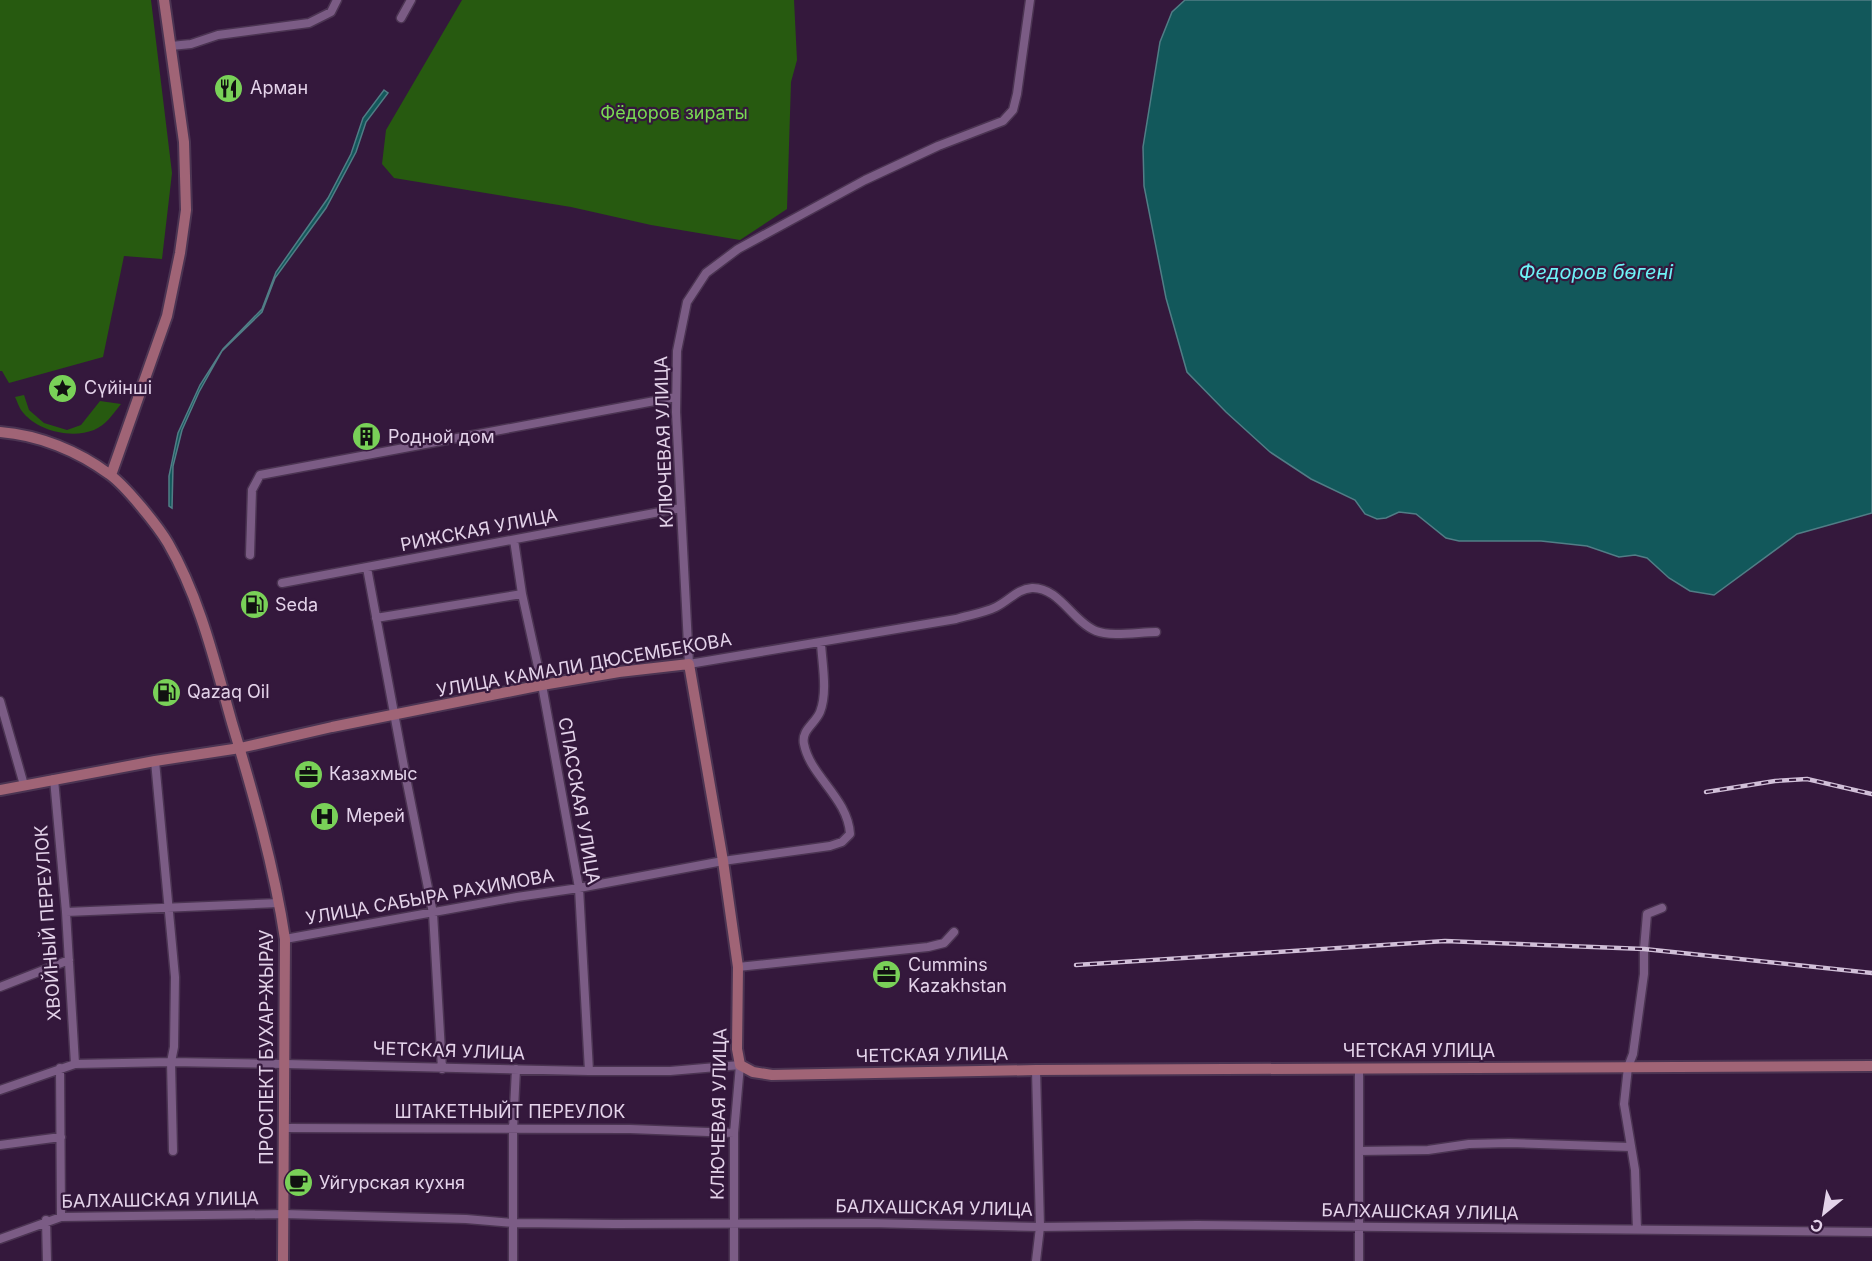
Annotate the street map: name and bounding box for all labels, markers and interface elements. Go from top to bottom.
restaurant icon: Арман [213,72,245,104]
place label: Арман [250,77,308,98]
park label: Фёдоров зираты [600,102,748,123]
water label: Федоров бөгені [1519,260,1674,284]
street label: КЛЮЧЕВАЯ УЛИЦА [650,356,677,528]
place icon: Сүйінші [47,372,79,404]
place label: Сүйінші [84,377,152,398]
building icon: Родной дом [351,421,383,453]
place label: Родной дом [388,426,495,447]
street label: РИЖСКАЯ УЛИЦА [398,504,559,555]
fuel station icon: Seda [238,589,270,621]
place label: Seda [275,594,318,615]
street label: УЛИЦА КАМАЛИ ДЮСЕМБЕКОВА [435,628,733,701]
fuel station icon: Qazaq Oil [150,676,182,708]
place label: Qazaq Oil [187,681,270,702]
street label: СПАССКАЯ УЛИЦА [554,716,605,886]
office icon: Казахмыс [292,758,324,790]
place label: Казахмыс [329,763,417,784]
hospital icon: Мерей [309,800,341,832]
place label: Мерей [346,805,405,826]
street label: ХВОЙНЫЙ ПЕРЕУЛОК [29,824,65,1022]
street label: УЛИЦА САБЫРА РАХИМОВА [304,864,556,929]
street label: ПРОСПЕКТ БУХАР-ЖЫРАУ [256,929,277,1165]
place label: Cummins Kazakhstan [908,954,1007,996]
office icon: Cummins Kazakhstan [871,959,903,991]
street label: КЛЮЧЕВАЯ УЛИЦА [707,1028,730,1200]
street label: ЧЕТСКАЯ УЛИЦА [372,1037,526,1064]
street label: ЧЕТСКАЯ УЛИЦА [1343,1040,1495,1061]
street label: ЧЕТСКАЯ УЛИЦА [856,1043,1008,1066]
street label: ШТАКЕТНЫЙТ ПЕРЕУЛОК [395,1100,625,1122]
cafe icon: Уйгурская кухня [282,1167,314,1199]
place label: Уйгурская кухня [319,1172,465,1193]
north arrow [1794,1183,1854,1243]
street label: БАЛХАШСКАЯ УЛИЦА [61,1187,259,1212]
street label: БАЛХАШСКАЯ УЛИЦА [835,1195,1033,1220]
street label: БАЛХАШСКАЯ УЛИЦА [1321,1199,1519,1224]
text: С [1806,1214,1827,1238]

